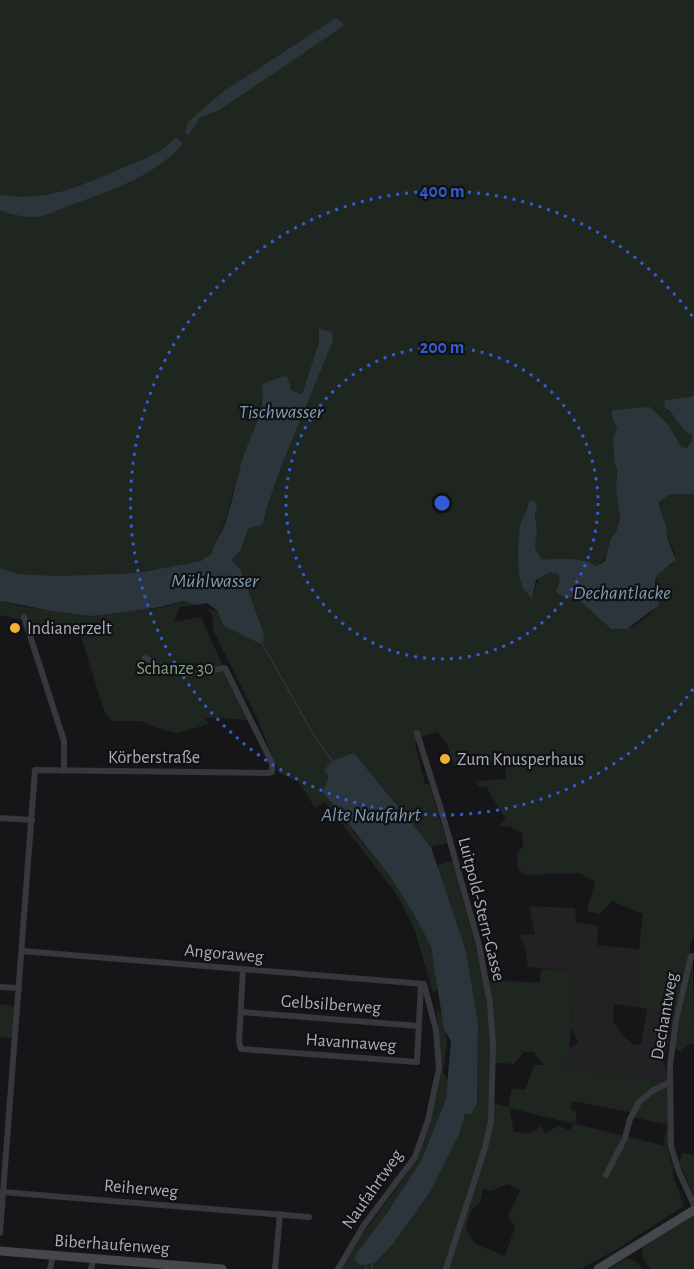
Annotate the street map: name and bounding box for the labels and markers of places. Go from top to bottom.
centre of rings [432,493,452,513]
place label: Indianerzelt [27,620,112,638]
marker: Indianerzelt [8,621,22,635]
place label: Zum Knusperhaus [457,751,584,769]
marker: Zum Knusperhaus [438,752,452,766]

